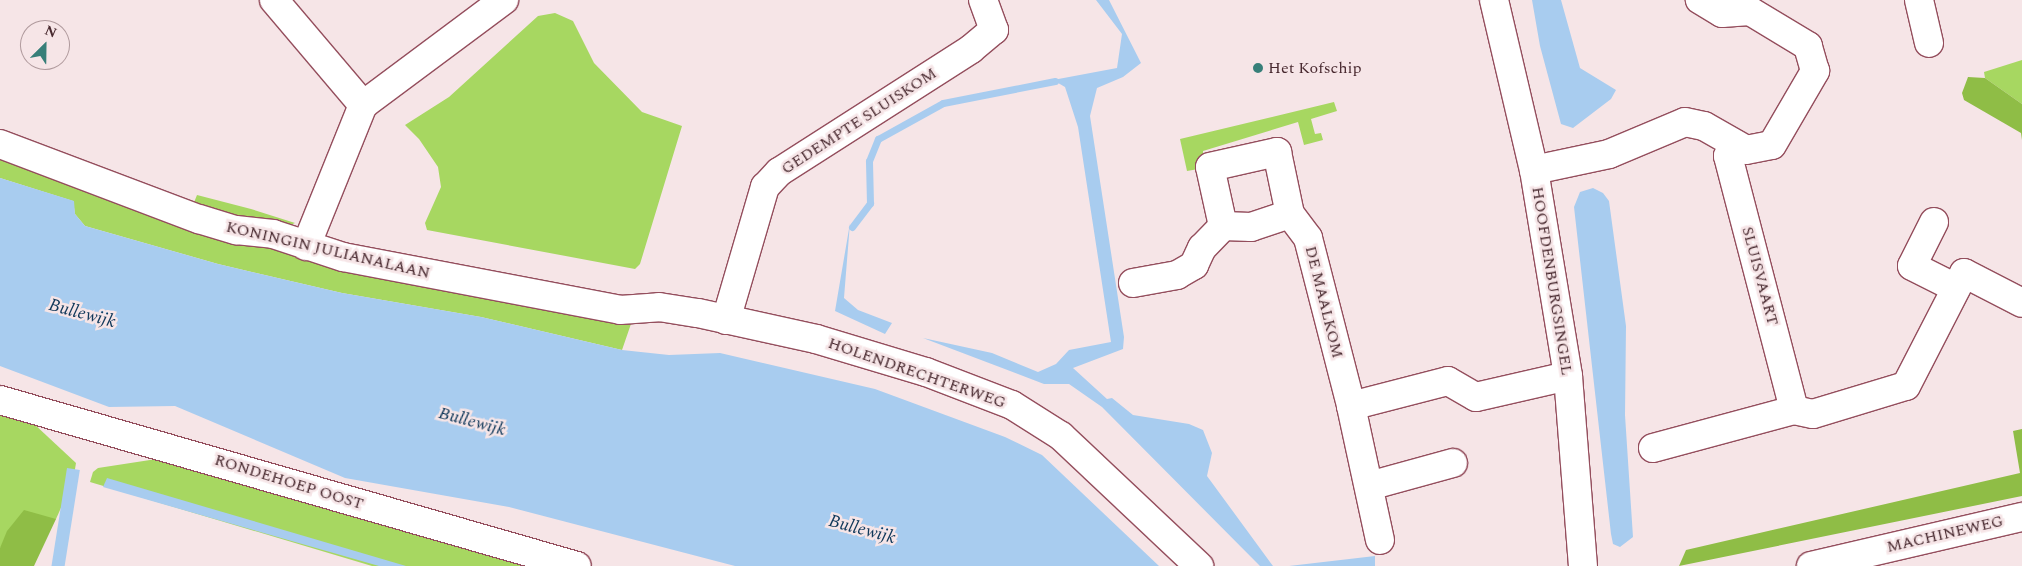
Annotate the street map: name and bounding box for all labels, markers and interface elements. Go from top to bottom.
north arrow [20,20,70,70]
text: N [41,20,60,44]
place label: Het Kofschip [1268,58,1362,78]
marker: Het Kofschip [1252,62,1264,74]
street label: GEDEMPTE SLUISKOM [778,64,940,178]
street label: HOOFDENBURGSINGEL [1528,185,1576,377]
street label: KONINGIN JULIANALAAN [224,217,432,283]
street label: SLUISVAART [1738,225,1782,327]
street label: DE MAALKOM [1301,244,1347,360]
water label: Bullewijk [46,295,118,333]
street label: HOLENDRECHTERWEG [826,333,1008,413]
water label: Bullewijk [436,403,508,441]
street label: RONDEHOEP OOST [212,450,366,514]
water label: Bullewijk [826,511,898,549]
street label: MACHINEWEG [1885,511,2005,557]

